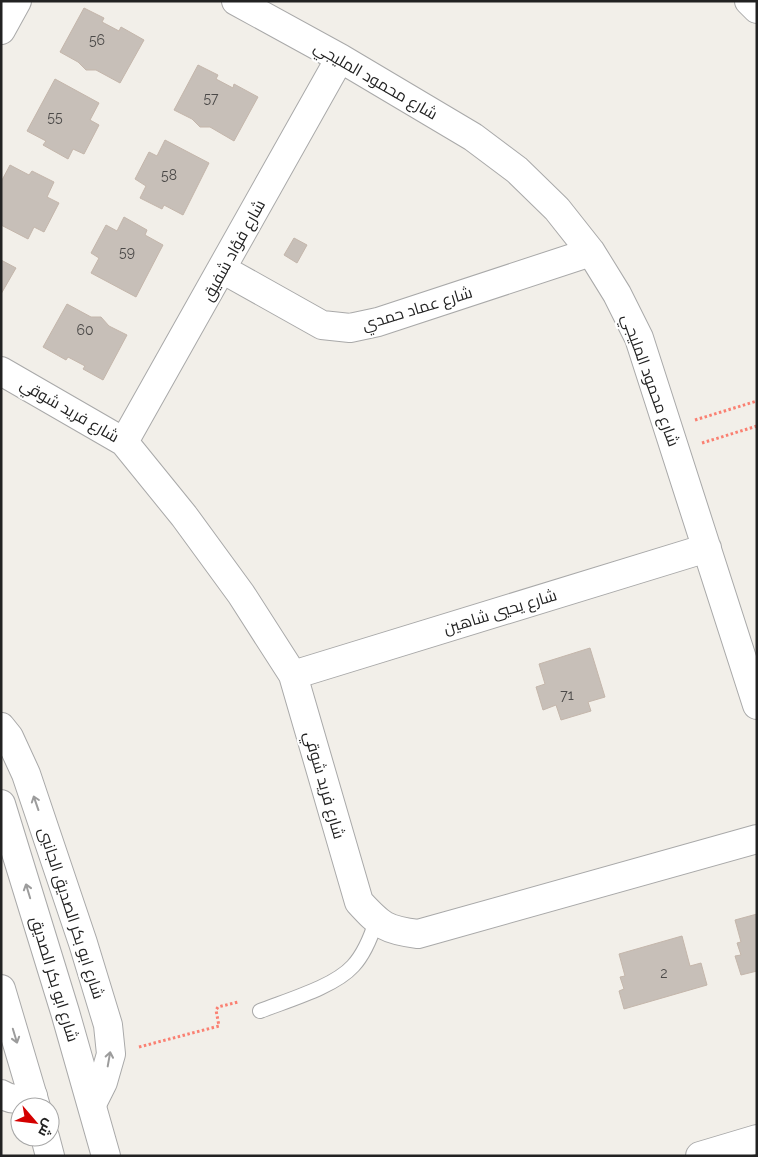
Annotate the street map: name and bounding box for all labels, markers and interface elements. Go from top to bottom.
house number: 56 [89,32,105,48]
street label: شارع محمود المليجي [308,37,441,127]
house number: 57 [203,90,219,106]
house number: 55 [47,109,63,125]
house number: 58 [161,167,177,183]
street label: شارع فؤاد شفيق [198,196,271,305]
house number: 59 [119,244,135,260]
street label: شارع عماد حمدي [360,283,476,338]
street label: شارع محمود المليجي [614,311,683,450]
house number: 60 [76,322,94,338]
street label: شارع فريد شوقي [15,374,123,450]
street label: شارع يحيي شاهين [441,585,560,640]
house number: 71 [560,687,574,703]
street label: شارع فريد شوقي [296,729,349,842]
one-way arrow [31,796,40,811]
street label: شارع ابو بكر الصديق الجانبى [35,825,109,1001]
one-way arrow [23,883,33,899]
street label: شارع ابو بكر الصديق [27,914,83,1044]
house number: 2 [660,965,668,981]
one-way arrow [11,1028,21,1044]
one-way arrow [104,1051,114,1067]
north arrow [10,1097,60,1147]
text: ش [34,1116,58,1140]

